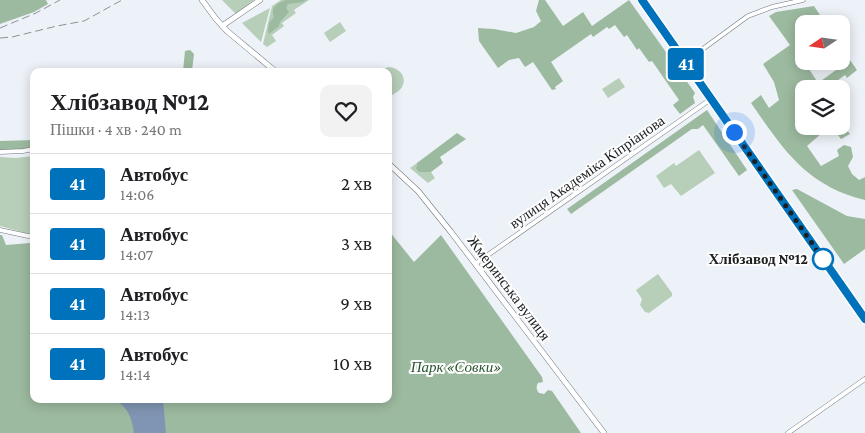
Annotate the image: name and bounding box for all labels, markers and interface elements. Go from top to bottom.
north arrow [795,15,850,70]
map controls [795,15,850,135]
line badge: 41 [664,48,708,80]
text: 41 [678,54,694,74]
button: layers [795,80,850,135]
button: heart [320,85,372,137]
text: Хлібзавод №12 [50,88,209,115]
street label: вулиця Академіка Кіпріанова [507,112,668,232]
your location [722,120,747,145]
text: Пішки · 4 хв · 240 m [50,121,182,138]
text: Автобус [120,164,188,185]
text: 2 хв [341,173,372,194]
text: 41 [69,174,86,194]
text: 14:06 [120,186,154,203]
text: Автобус [120,224,188,245]
street label: Жмеринська вулиця [464,232,554,344]
text: 3 хв [341,233,372,254]
text: 41 [69,234,86,254]
text: 14:07 [120,246,153,263]
marker: Хлібзавод №12 [812,248,834,270]
place label: Хлібзавод №12 [709,251,808,267]
text: Автобус [120,284,188,305]
text: 9 хв [340,293,372,314]
text: 41 [69,294,86,314]
text: 14:13 [120,306,150,323]
text: Автобус [120,344,188,365]
text: 10 хв [333,353,372,374]
text: 41 [69,354,86,374]
park label: Парк «Совки» [410,359,501,375]
text: 14:14 [120,366,151,383]

